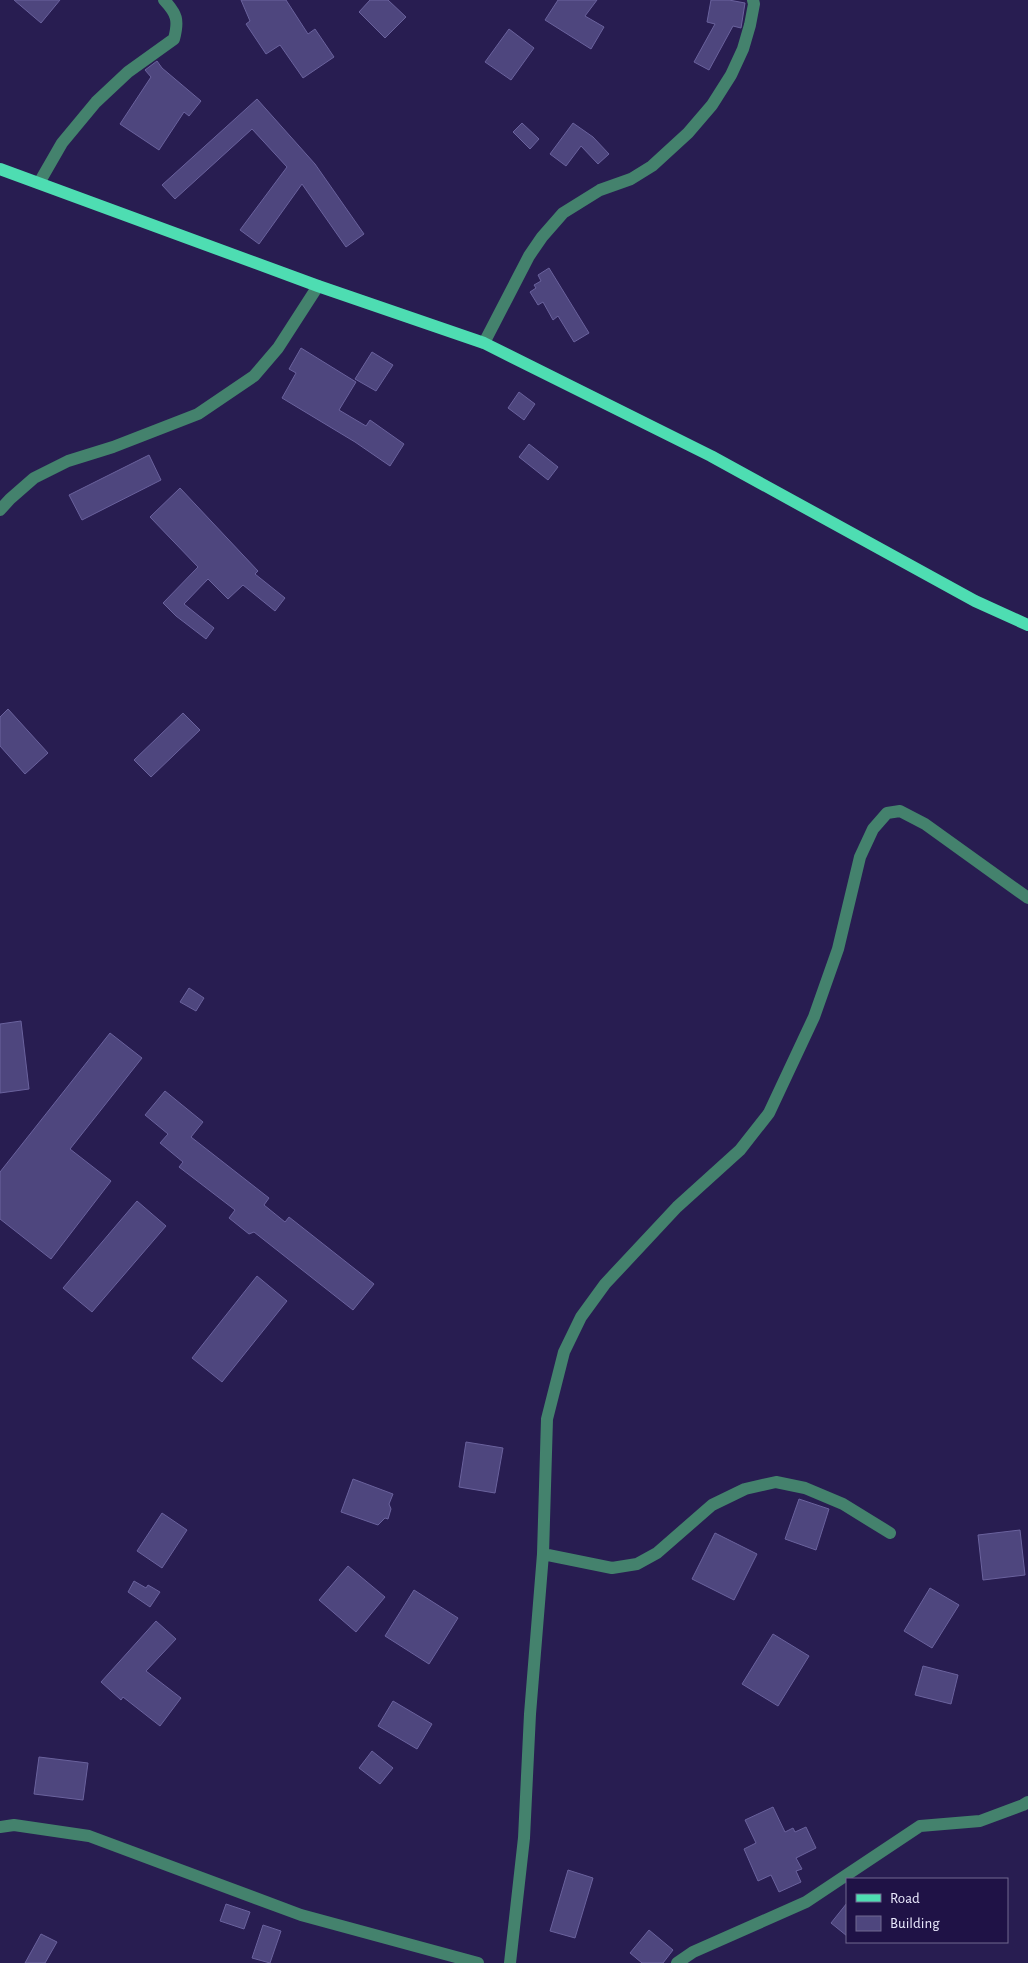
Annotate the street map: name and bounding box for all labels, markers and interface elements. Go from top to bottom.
legend [846,1878,1008,1943]
text: Road [890,1891,920,1906]
text: Building [890,1916,940,1931]

